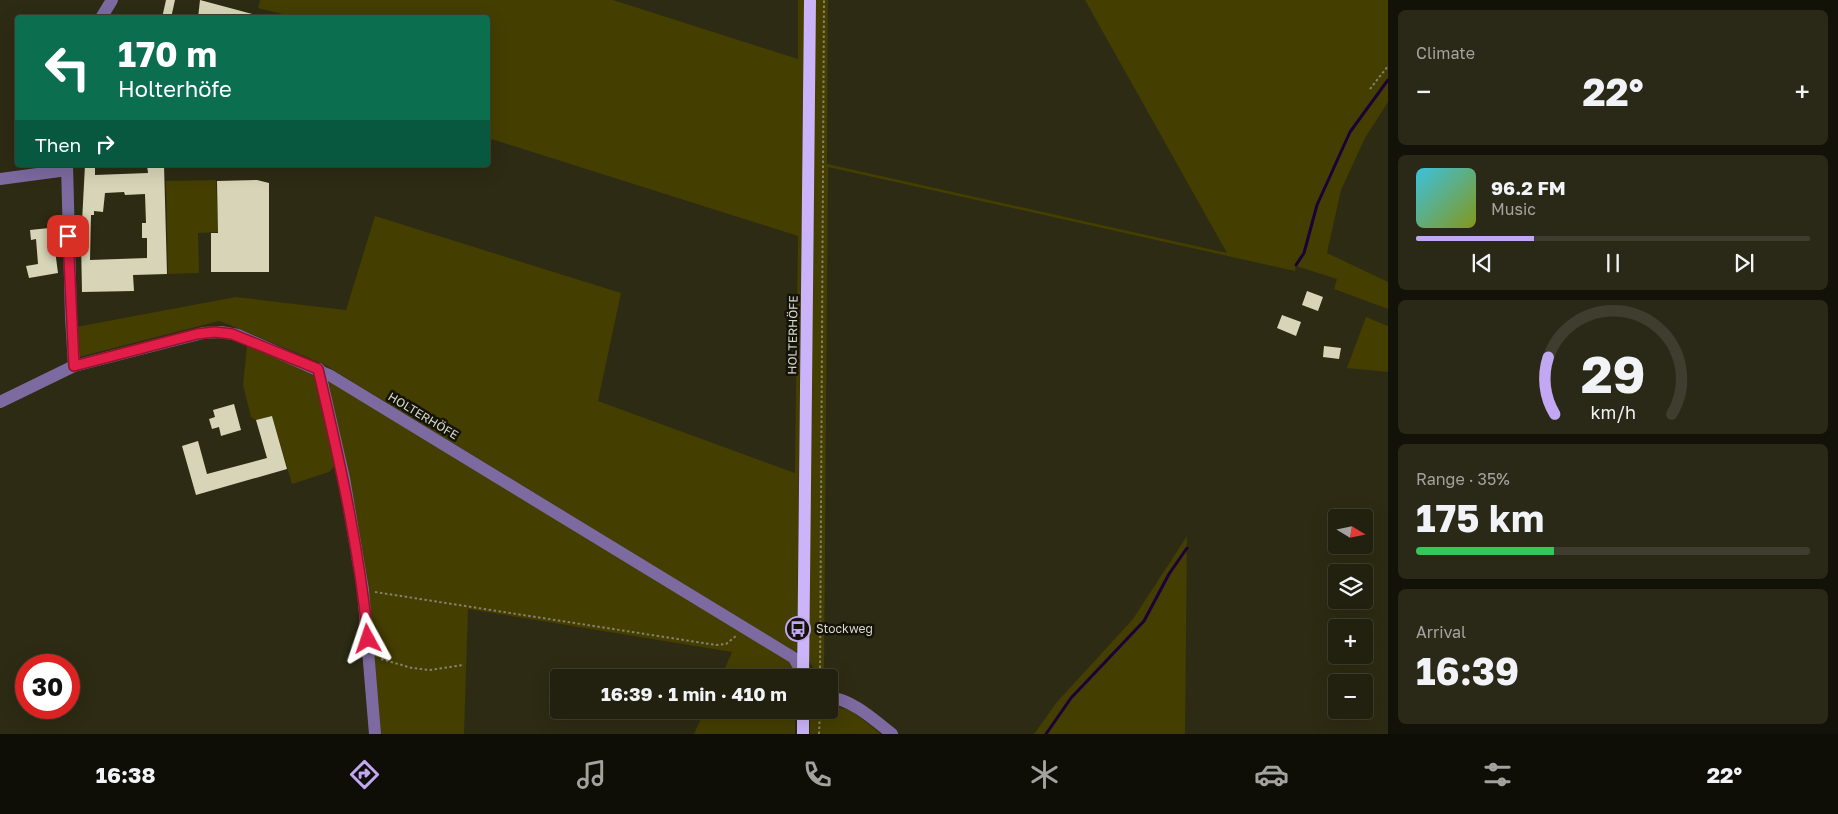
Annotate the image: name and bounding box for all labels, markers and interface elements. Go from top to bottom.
text: 170 m [118,33,217,75]
icon: left [35,35,100,100]
text: Climate [1416,43,1475,63]
text: 22° [1582,69,1644,114]
text: Holterhöfe [118,75,232,102]
text: − [1416,75,1431,108]
text: + [1795,75,1810,108]
icon: right [91,130,119,158]
text: Then [35,133,81,156]
text: 96.2 FM [1491,176,1566,199]
text: Music [1491,199,1536,219]
pin [47,215,89,257]
icon: arrive [54,222,82,250]
icon: previous [1468,249,1496,277]
icon: pause [1599,249,1627,277]
icon: next [1730,249,1758,277]
street label: HOLTERHÖFE [784,295,801,375]
text: 29 [1581,342,1645,404]
street label: HOLTERHÖFE [385,389,461,442]
text: km/h [1590,401,1636,423]
text: Range · 35% [1416,469,1510,489]
text: 175 km [1416,495,1544,540]
north arrow [1328,509,1372,554]
map controls [1328,509,1373,719]
button: layers [1328,564,1373,609]
position arrow [341,612,393,664]
bus stop icon: Stockweg [785,616,811,642]
button: + [1328,619,1373,664]
place label: Stockweg [816,621,873,636]
text: Arrival [1416,622,1466,642]
text: 16:39 [1416,648,1519,693]
speed limit sign: 30 [15,654,80,719]
button: − [1328,674,1373,719]
text: 16:39 · 1 min · 410 m [601,682,787,705]
icon: directions [347,757,382,792]
icon: music [574,757,609,792]
icon: phone [800,757,835,792]
icon: climate [1027,757,1062,792]
icon: car [1254,757,1289,792]
icon: filters [1480,757,1515,792]
text: 16:38 [96,761,156,788]
text: 22° [1707,761,1742,788]

